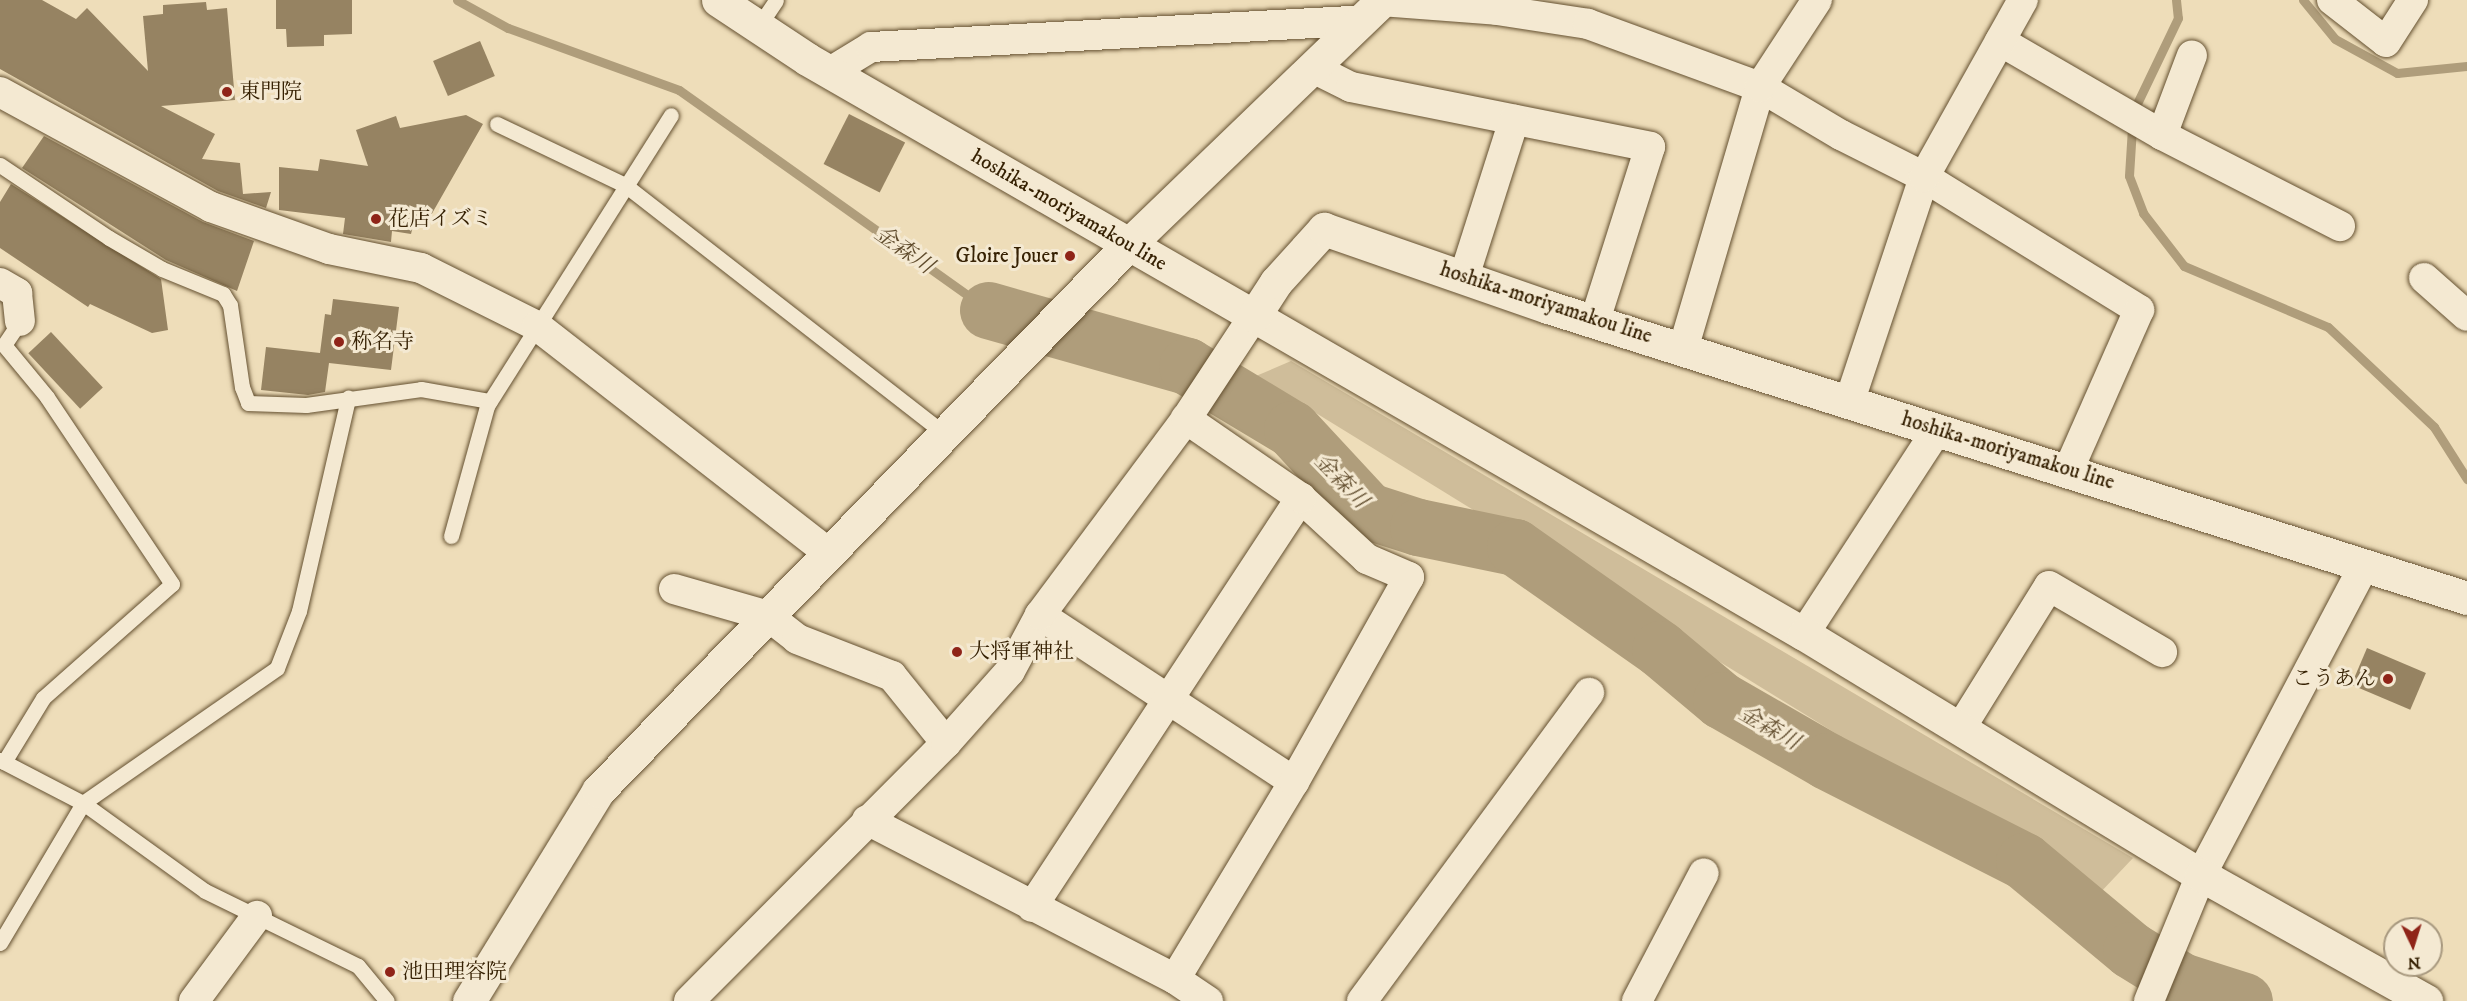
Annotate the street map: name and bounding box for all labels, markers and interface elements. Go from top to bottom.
place label: 東門院 [239,79,302,105]
marker: 東門院 [220,85,234,99]
street label: hoshika-moriyamakou line [967,144,1171,276]
place label: 花店イズミ [388,206,493,232]
marker: 花店イズミ [369,212,383,226]
water label: 金森川 [869,220,939,280]
place label: Gloire Jouer [956,243,1058,269]
marker: Gloire Jouer [1063,249,1077,263]
street label: hoshika-moriyamakou line [1437,257,1655,349]
place label: 称名寺 [351,329,414,355]
marker: 称名寺 [332,335,346,349]
street label: hoshika-moriyamakou line [1898,407,2118,495]
water label: 金森川 [1309,448,1373,514]
place label: 大将軍神社 [969,639,1074,665]
marker: 大将軍神社 [950,645,964,659]
place label: こうあん [2292,666,2376,692]
marker: こうあん [2381,672,2395,686]
water label: 金森川 [1734,700,1804,756]
north arrow [2383,917,2443,977]
text: N [2407,953,2421,973]
place label: 池田理容院 [402,959,507,985]
marker: 池田理容院 [383,965,397,979]

